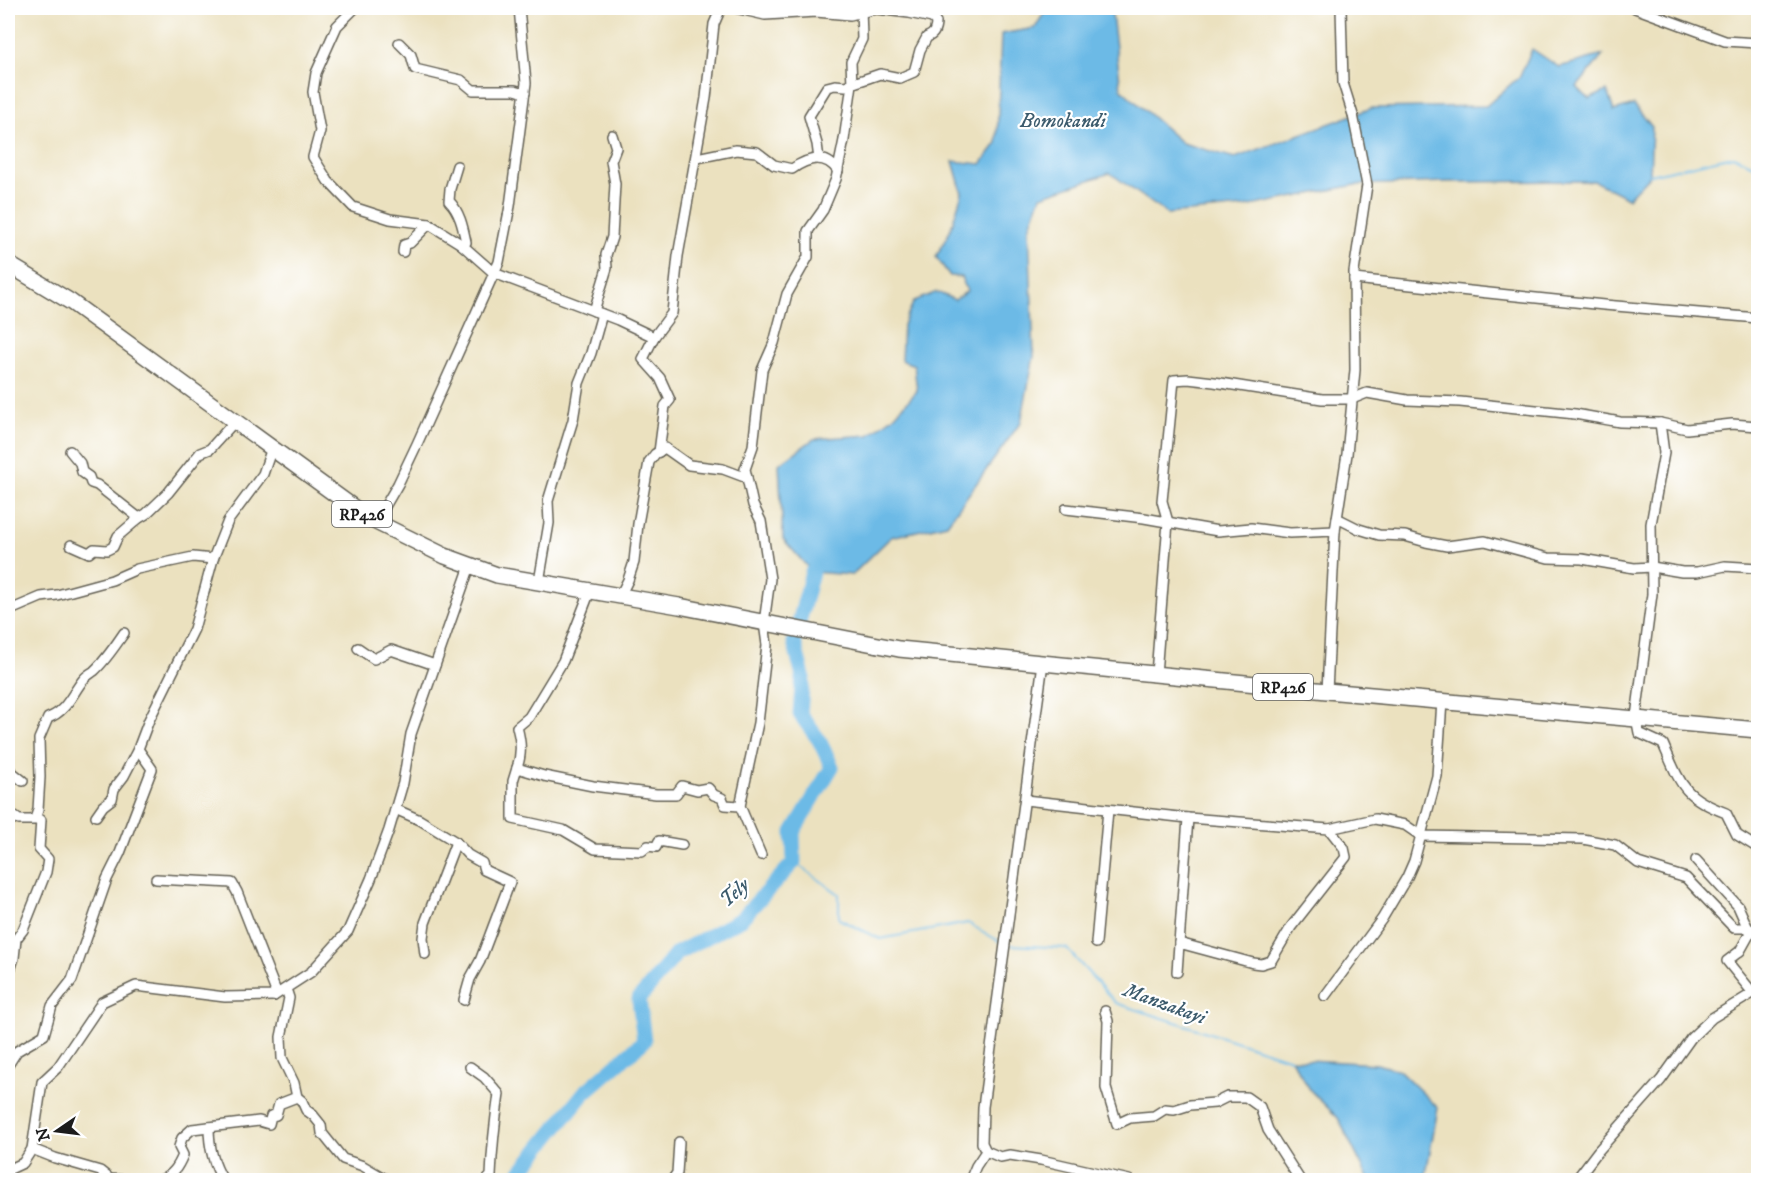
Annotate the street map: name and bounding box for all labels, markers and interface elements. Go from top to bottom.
water label: Bomokandi [1019,109,1108,134]
road number: RP426 [332,501,392,527]
road number: RP426 [1253,674,1313,700]
water label: Tely [715,873,756,913]
water label: Manzakayi [1118,977,1211,1031]
north arrow [27,1101,87,1161]
text: N [32,1126,55,1143]

